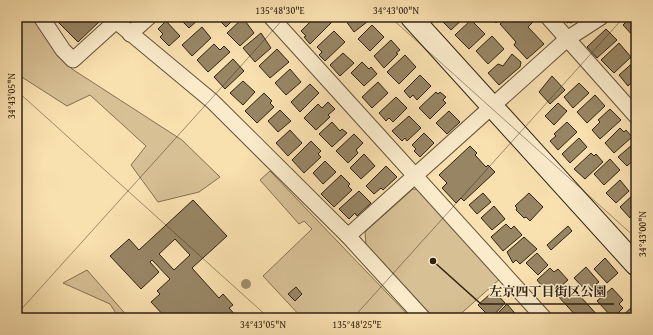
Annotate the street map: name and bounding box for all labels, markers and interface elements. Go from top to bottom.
text: 135°48'30"E [255,3,305,18]
text: 34°43'00"N [373,3,419,18]
text: 34°43'05"N [4,73,19,119]
text: 34°43'00"N [635,211,650,257]
callout: 左京四丁目街区公園 [481,279,614,304]
text: 左京四丁目街区公園 [489,282,607,301]
text: 34°43'05"N [240,317,286,332]
text: 135°48'25"E [332,317,382,332]

